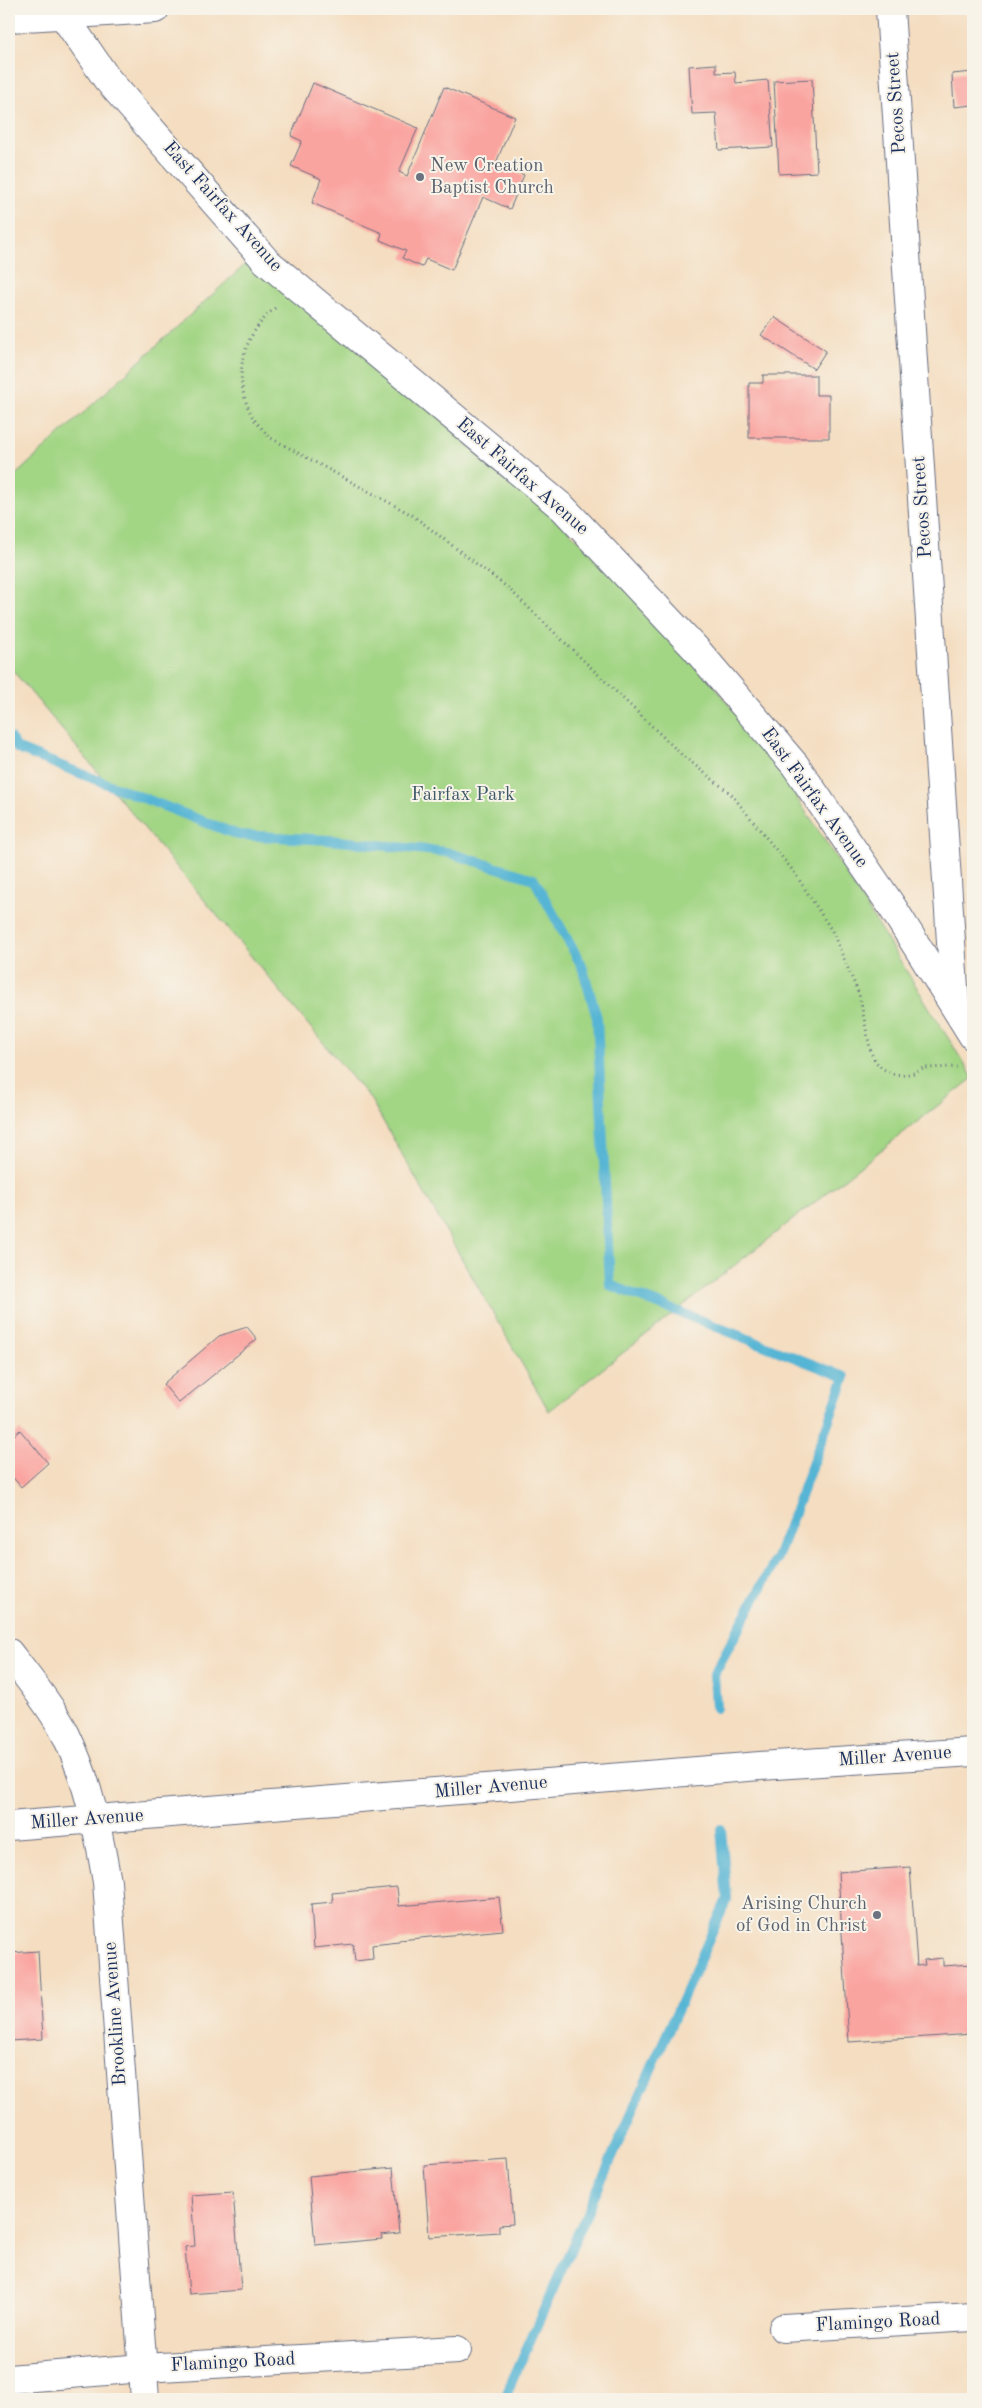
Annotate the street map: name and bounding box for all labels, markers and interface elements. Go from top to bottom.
street label: Pecos Street [884,51,910,155]
street label: East Fairfax Avenue [159,138,285,276]
place label: New Creation Baptist Church [430,157,554,198]
marker: New Creation Baptist Church [414,171,426,183]
street label: East Fairfax Avenue [452,415,592,539]
street label: Pecos Street [910,455,936,559]
street label: East Fairfax Avenue [757,725,871,871]
park label: Fairfax Park [411,786,515,805]
street label: Miller Avenue [838,1744,952,1770]
street label: Miller Avenue [434,1774,548,1802]
street label: Miller Avenue [30,1807,144,1833]
place label: Arising Church of God in Christ [736,1895,867,1936]
marker: Arising Church of God in Christ [871,1909,883,1921]
street label: Brookline Avenue [101,1941,131,2087]
street label: Flamingo Road [815,2310,941,2336]
street label: Flamingo Road [170,2350,296,2376]

